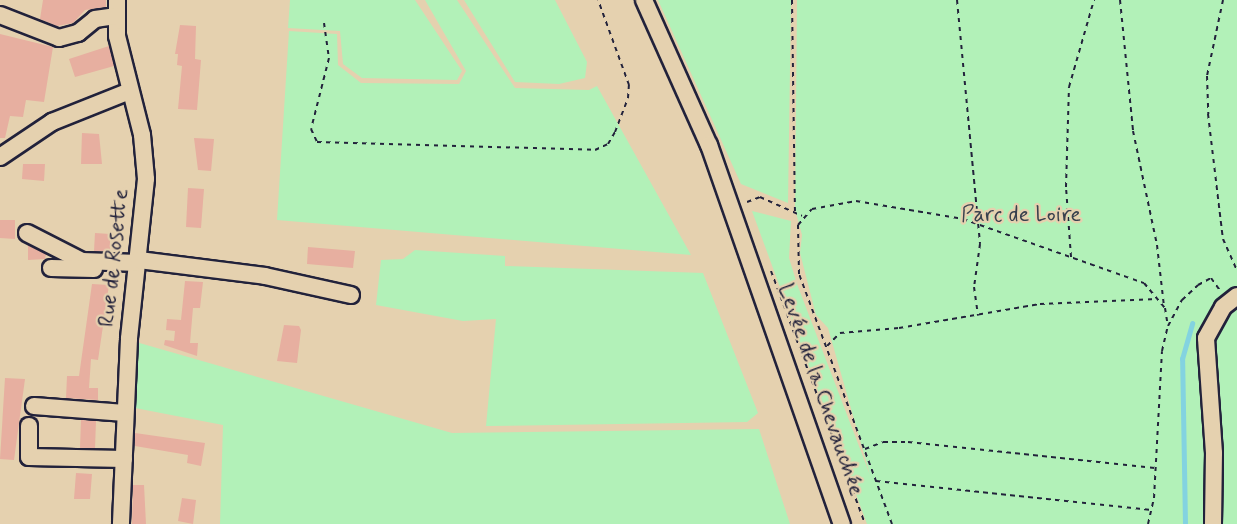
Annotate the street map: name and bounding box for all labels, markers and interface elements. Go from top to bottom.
street label: Rue de Rosette [95,187,135,329]
park label: Parc de Loire [961,203,1081,229]
street label: Levée de la Chevauchée [771,280,869,500]

